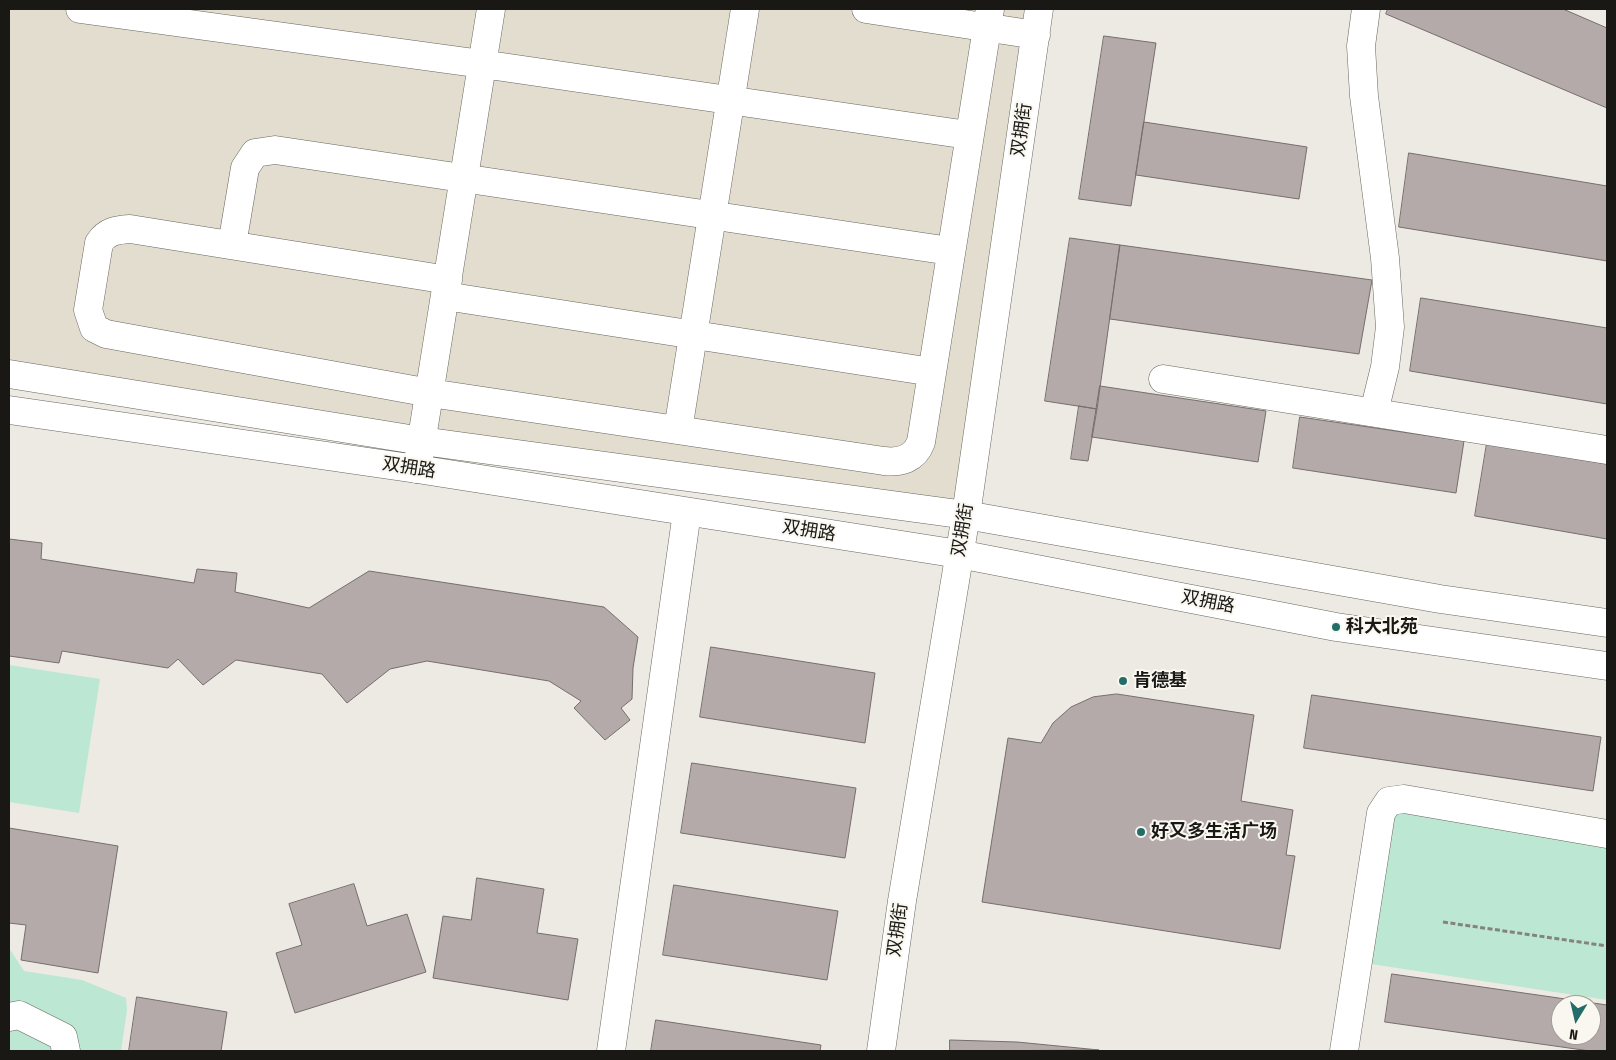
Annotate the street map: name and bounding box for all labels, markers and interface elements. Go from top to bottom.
street label: 双拥街 [1008,102,1036,158]
street label: 双拥路 [381,453,437,483]
street label: 双拥街 [948,502,978,558]
street label: 双拥路 [781,516,837,546]
street label: 双拥路 [1179,586,1237,618]
place label: 科大北苑 [1346,616,1418,638]
marker: 科大北苑 [1330,621,1342,633]
place label: 肯德基 [1133,670,1187,692]
marker: 肯德基 [1117,675,1129,687]
place label: 好又多生活广场 [1151,821,1277,843]
marker: 好又多生活广场 [1135,826,1147,838]
street label: 双拥街 [884,902,912,958]
north arrow [1551,995,1601,1045]
text: N [1568,1025,1579,1043]

